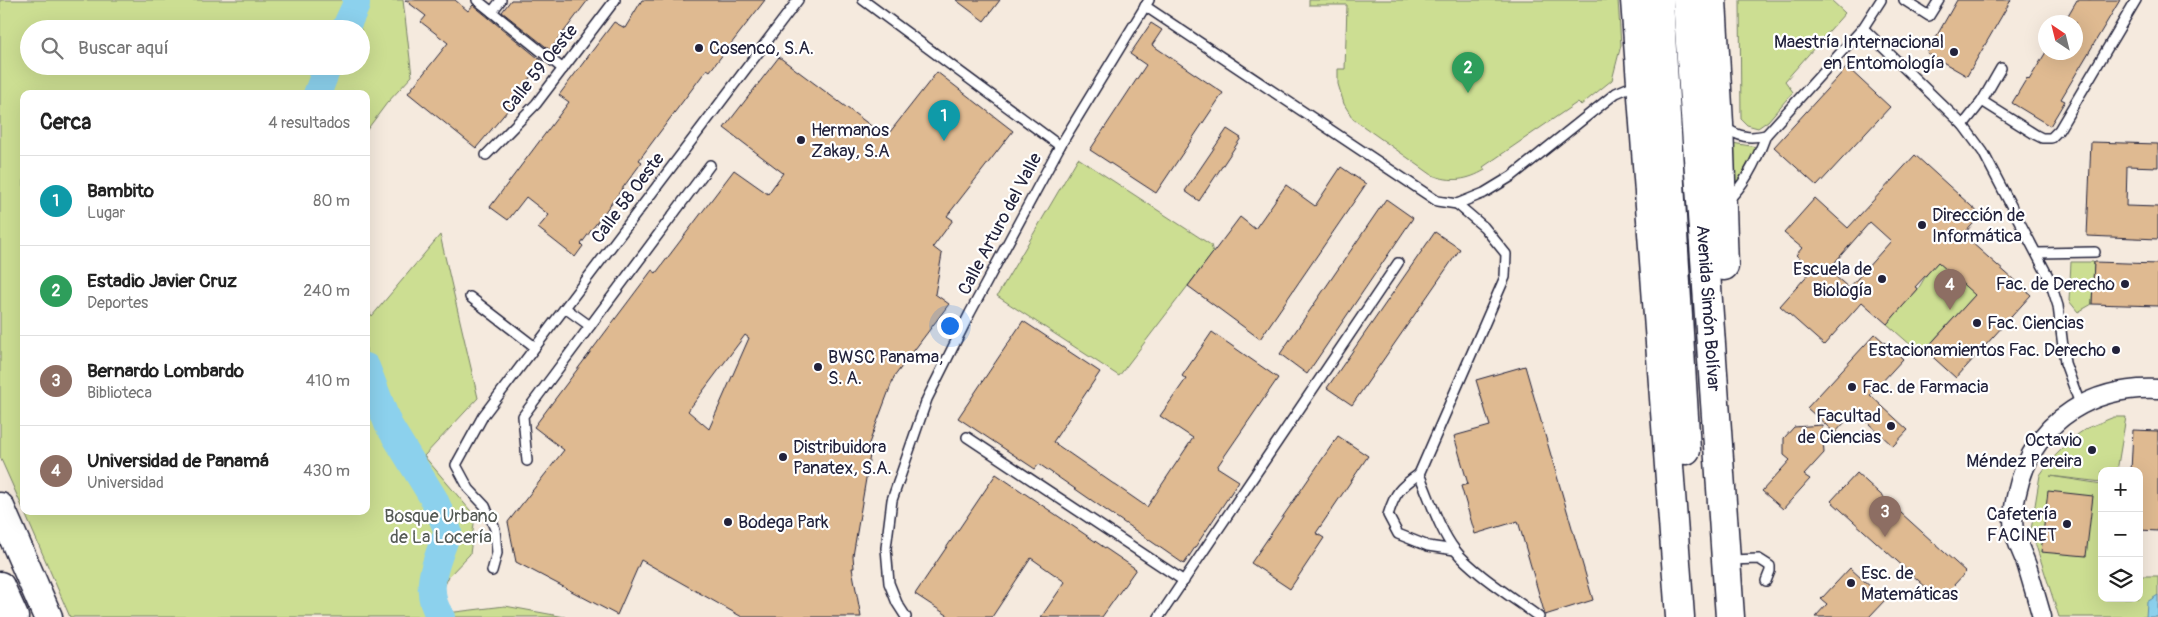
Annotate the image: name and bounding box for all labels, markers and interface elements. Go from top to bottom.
north arrow [2038,15,2083,60]
search box [20,20,370,75]
street label: Calle 59 Oeste [497,20,583,118]
place label: Maestría Internacional en Entomología [1774,31,1944,75]
icon: search [38,34,66,62]
text: Buscar aquí [78,36,169,60]
place label: Cosenco, S.A. [709,37,814,60]
marker: Cosenco, S.A. [693,42,705,54]
marker: Maestría Internacional en Entomología [1948,46,1960,58]
pin: 2 [1452,52,1484,93]
pin: 1 [928,100,960,141]
text: Cerca [40,109,91,136]
text: 4 resultados [268,113,350,133]
place label: Hermanos Zakay, S.A [811,119,890,163]
marker: Hermanos Zakay, S.A [795,134,807,146]
street label: Calle 58 Oeste [586,148,670,248]
street label: Calle Arturo del Valle [953,149,1047,299]
text: Bambito [87,179,154,203]
text: 1 [53,191,59,211]
text: 80 m [313,191,350,211]
text: Lugar [87,203,125,223]
place label: Dirección de Informática [1932,204,2025,248]
marker: Dirección de Informática [1916,219,1928,231]
street label: Avenida Simón Bolívar [1691,224,1726,393]
place label: Escuela de Biología [1793,258,1872,302]
text: Estadio Javier Cruz [87,269,237,293]
pin: 4 [1934,269,1966,310]
marker: Escuela de Biología [1876,273,1888,285]
place label: Fac. de Derecho [1996,273,2115,296]
marker: Fac. de Derecho [2119,278,2131,290]
text: 2 [52,281,60,301]
text: 240 m [303,281,350,301]
text: Deportes [87,293,148,313]
place label: Fac. Ciencias [1987,312,2084,335]
your location [937,313,963,339]
marker: Fac. Ciencias [1971,317,1983,329]
place label: Estacionamientos Fac. Derecho [1869,339,2106,362]
marker: Estacionamientos Fac. Derecho [2110,344,2122,356]
place label: BWSC Panama, S. A. [828,346,943,390]
text: Bernardo Lombardo [87,359,244,383]
marker: BWSC Panama, S. A. [812,361,824,373]
text: 3 [52,371,60,391]
text: 410 m [306,371,350,391]
place label: Fac. de Farmacia [1862,376,1989,399]
marker: Fac. de Farmacia [1846,381,1858,393]
text: Biblioteca [87,383,152,403]
place label: Facultad de Ciencias [1797,405,1881,449]
marker: Facultad de Ciencias [1885,420,1897,432]
place label: Octavio Méndez Pereira [1966,429,2082,473]
place label: Distribuidora Panatex, S.A. [793,436,892,480]
marker: Octavio Méndez Pereira [2086,444,2098,456]
text: Universidad de Panamá [87,449,269,473]
marker: Distribuidora Panatex, S.A. [777,451,789,463]
text: 4 [51,461,61,481]
text: 430 m [303,461,350,481]
map controls [2098,467,2143,602]
button: + [2098,467,2143,512]
text: Universidad [87,473,164,493]
pin: 3 [1869,496,1901,537]
place label: Cafetería FACINET [1986,503,2057,547]
park label: Bosque Urbano de La Locería [384,505,498,549]
place label: Bodega Park [738,511,829,534]
button: − [2098,512,2143,557]
marker: Bodega Park [722,516,734,528]
marker: Cafetería FACINET [2061,518,2073,530]
button: layers [2098,557,2143,602]
place label: Esc. de Matemáticas [1861,562,1958,606]
marker: Esc. de Matemáticas [1845,577,1857,589]

